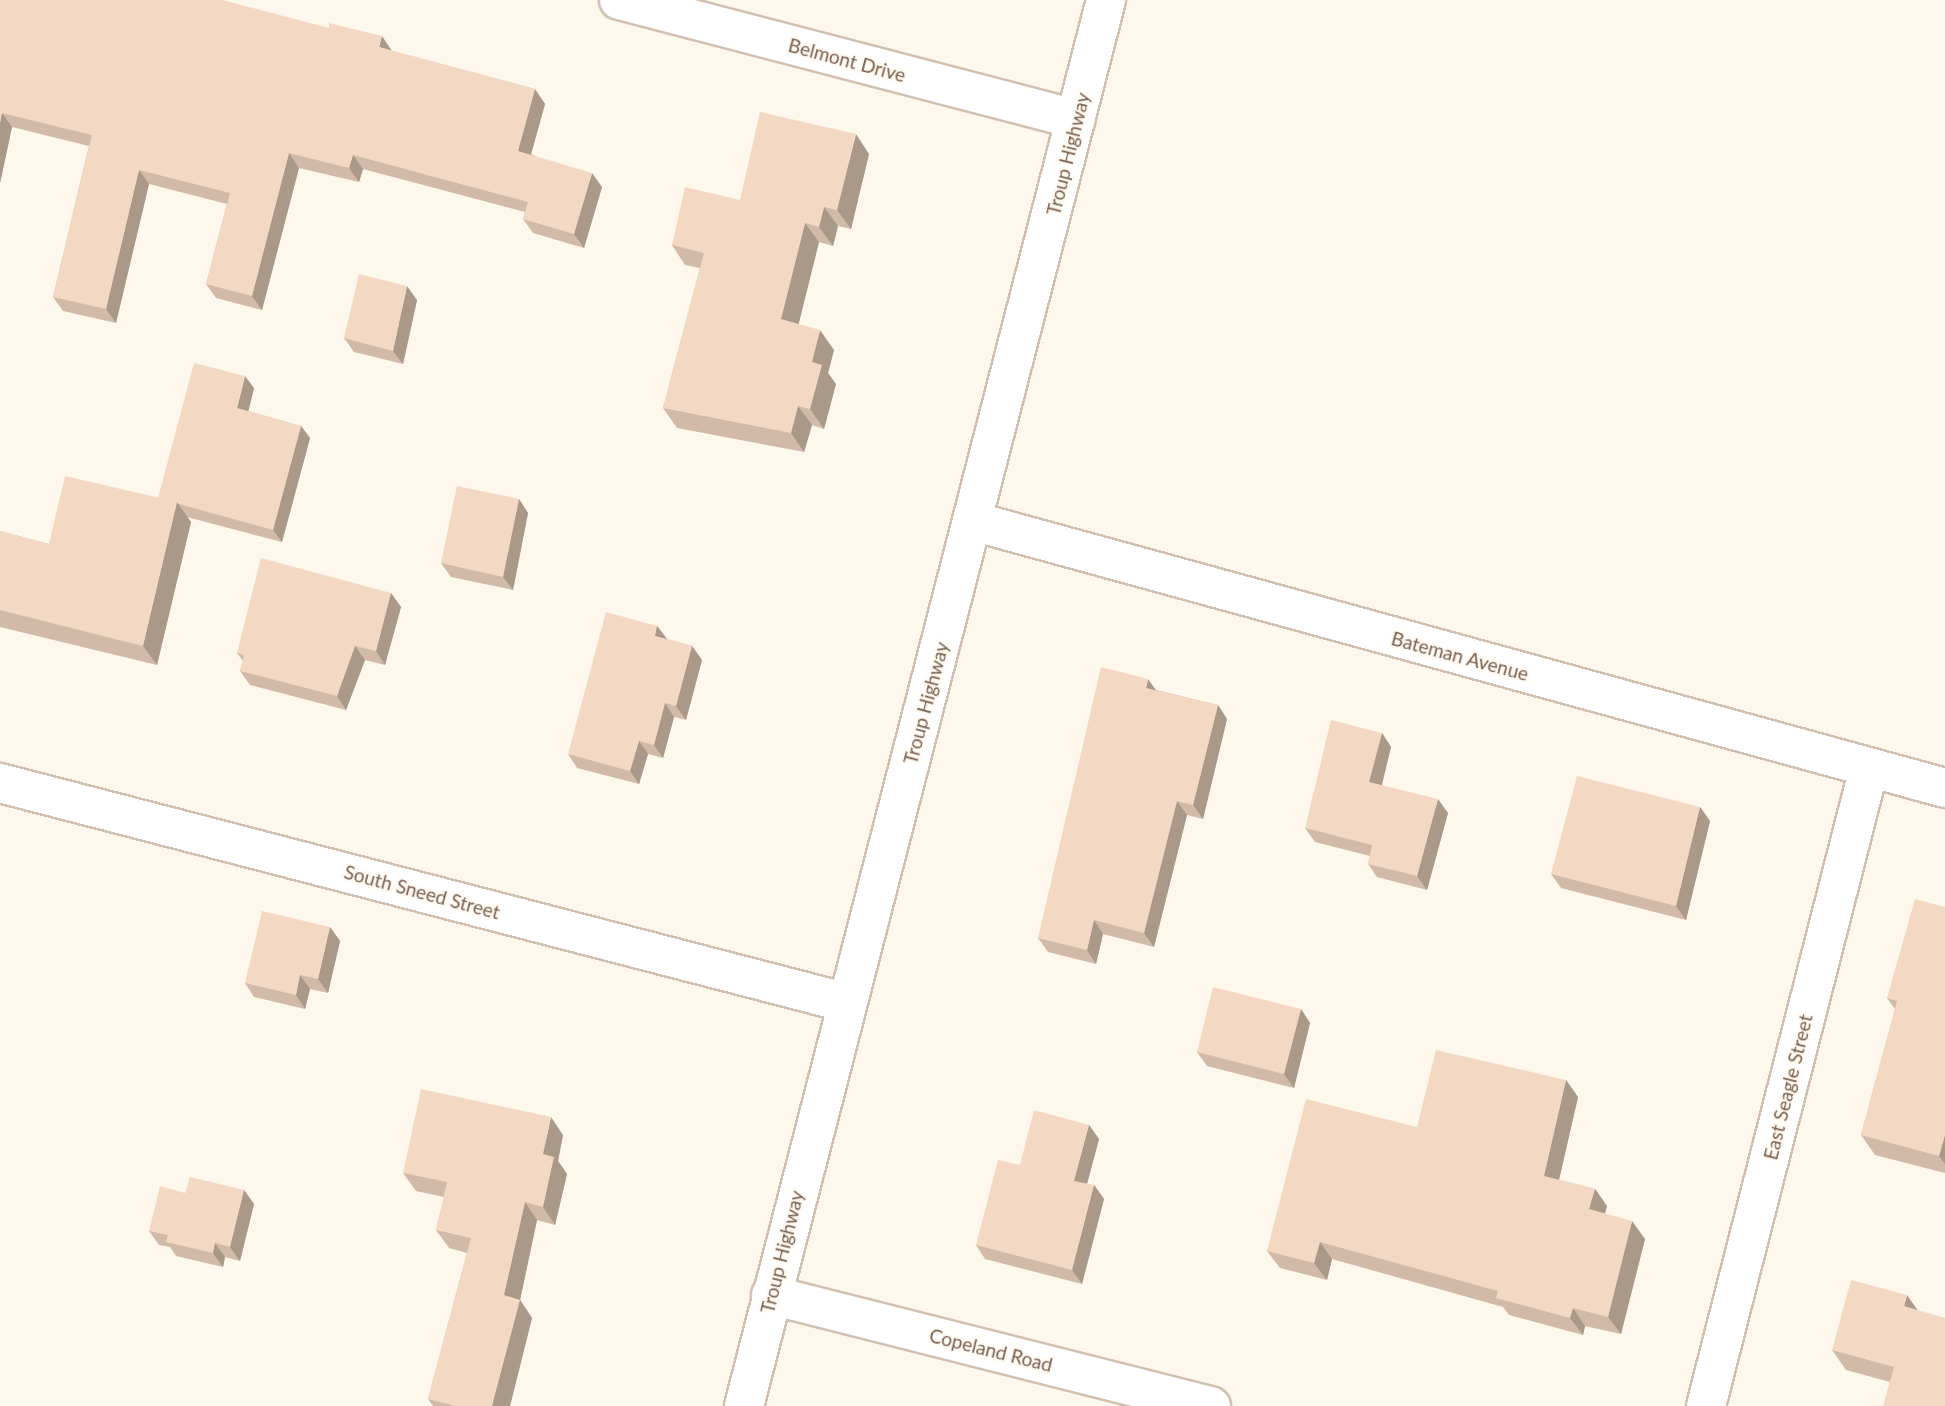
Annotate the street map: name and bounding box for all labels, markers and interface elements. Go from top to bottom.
street label: Belmont Drive [786,33,908,87]
street label: Troup Highway [1042,90,1094,218]
street label: Bateman Avenue [1389,627,1531,685]
street label: Troup Highway [899,639,953,767]
street label: South Sneed Street [342,860,502,924]
street label: East Seagle Street [1759,1012,1817,1162]
street label: Troup Highway [756,1188,808,1316]
street label: Copeland Road [927,1324,1055,1376]

